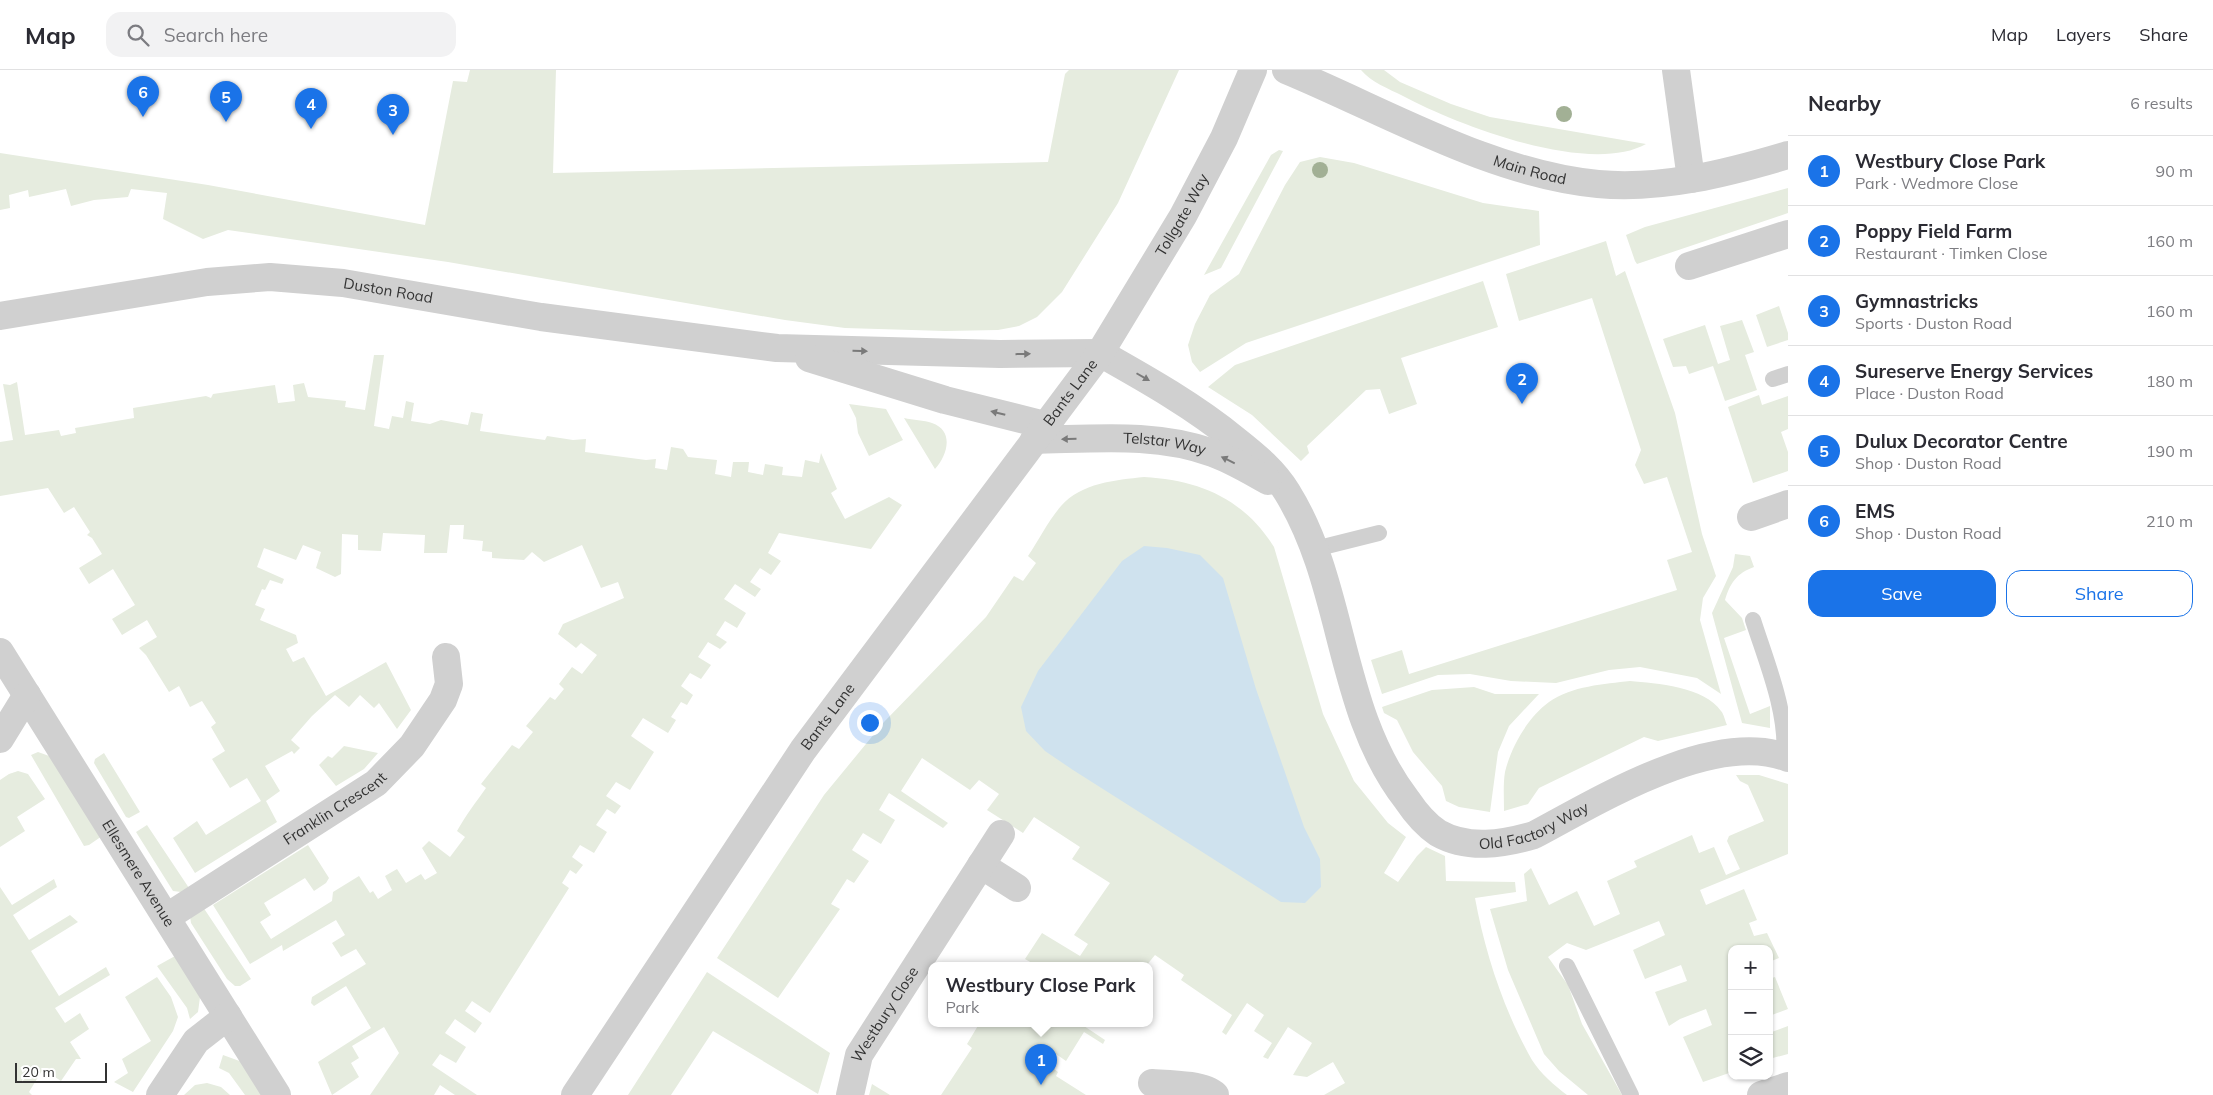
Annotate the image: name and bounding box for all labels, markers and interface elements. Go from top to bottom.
search box [106,12,456,57]
text: Map [25,20,76,50]
icon: search [124,21,152,49]
text: Search here [164,23,268,47]
text: Map [1991,23,2028,46]
text: Layers [2056,23,2111,46]
text: Share [2139,23,2188,46]
pin: 6 [127,76,159,117]
pin: 5 [210,81,242,122]
pin: 4 [295,88,327,129]
text: Nearby [1808,90,1881,116]
text: 6 results [2130,93,2193,113]
pin: 3 [377,94,409,135]
text: Westbury Close Park [1855,149,2045,173]
street label: Main Road [1491,150,1568,188]
text: 1 [1819,161,1829,181]
text: 90 m [2156,161,2193,181]
street label: Tollgate Way [1151,170,1213,259]
text: Park · Wedmore Close [1855,173,2018,193]
text: Poppy Field Farm [1855,219,2012,243]
text: 2 [1819,231,1829,251]
text: 160 m [2146,231,2193,251]
text: Restaurant · Timken Close [1855,243,2048,263]
street label: Duston Road [342,273,434,307]
text: Gymnastricks [1855,289,1978,313]
text: 3 [1819,301,1829,321]
text: 160 m [2146,301,2193,321]
text: Sports · Duston Road [1855,313,2012,333]
one-way arrow [852,347,868,355]
one-way arrow [1015,350,1031,358]
street label: Bants Lane [1039,355,1101,429]
text: Sureserve Energy Services [1855,359,2093,383]
pin: 2 [1506,363,1538,404]
text: 4 [1819,371,1829,391]
text: 180 m [2146,371,2193,391]
one-way arrow [1136,373,1149,382]
text: Place · Duston Road [1855,383,2004,403]
one-way arrow [990,409,1005,417]
street label: Telstar Way [1123,428,1208,459]
text: Dulux Decorator Centre [1855,429,2068,453]
one-way arrow [1061,436,1077,444]
text: 5 [1819,441,1829,461]
text: 190 m [2146,441,2193,461]
text: Shop · Duston Road [1855,453,2002,473]
one-way arrow [1221,456,1235,464]
text: EMS [1855,499,1895,523]
text: 6 [1819,511,1829,531]
text: 210 m [2146,511,2193,531]
text: Shop · Duston Road [1855,523,2002,543]
button: Save [1808,570,1996,617]
button: Share [2006,570,2193,617]
street label: Bants Lane [796,679,859,754]
your location [857,710,883,736]
street label: Franklin Crescent [280,768,391,849]
street label: Old Factory Way [1479,797,1592,853]
street label: Ellesmere Avenue [98,816,179,930]
map controls [1728,945,1773,1080]
button: + [1728,945,1773,990]
popup [928,962,1153,1027]
street label: Westbury Close [847,963,922,1066]
text: Westbury Close Park [945,973,1136,997]
button: − [1728,990,1773,1035]
text: Park [945,997,979,1017]
button: layers [1728,1035,1773,1080]
pin: 1 [1025,1044,1057,1085]
scale bar [15,1060,108,1083]
text: 20 m [22,1063,55,1081]

